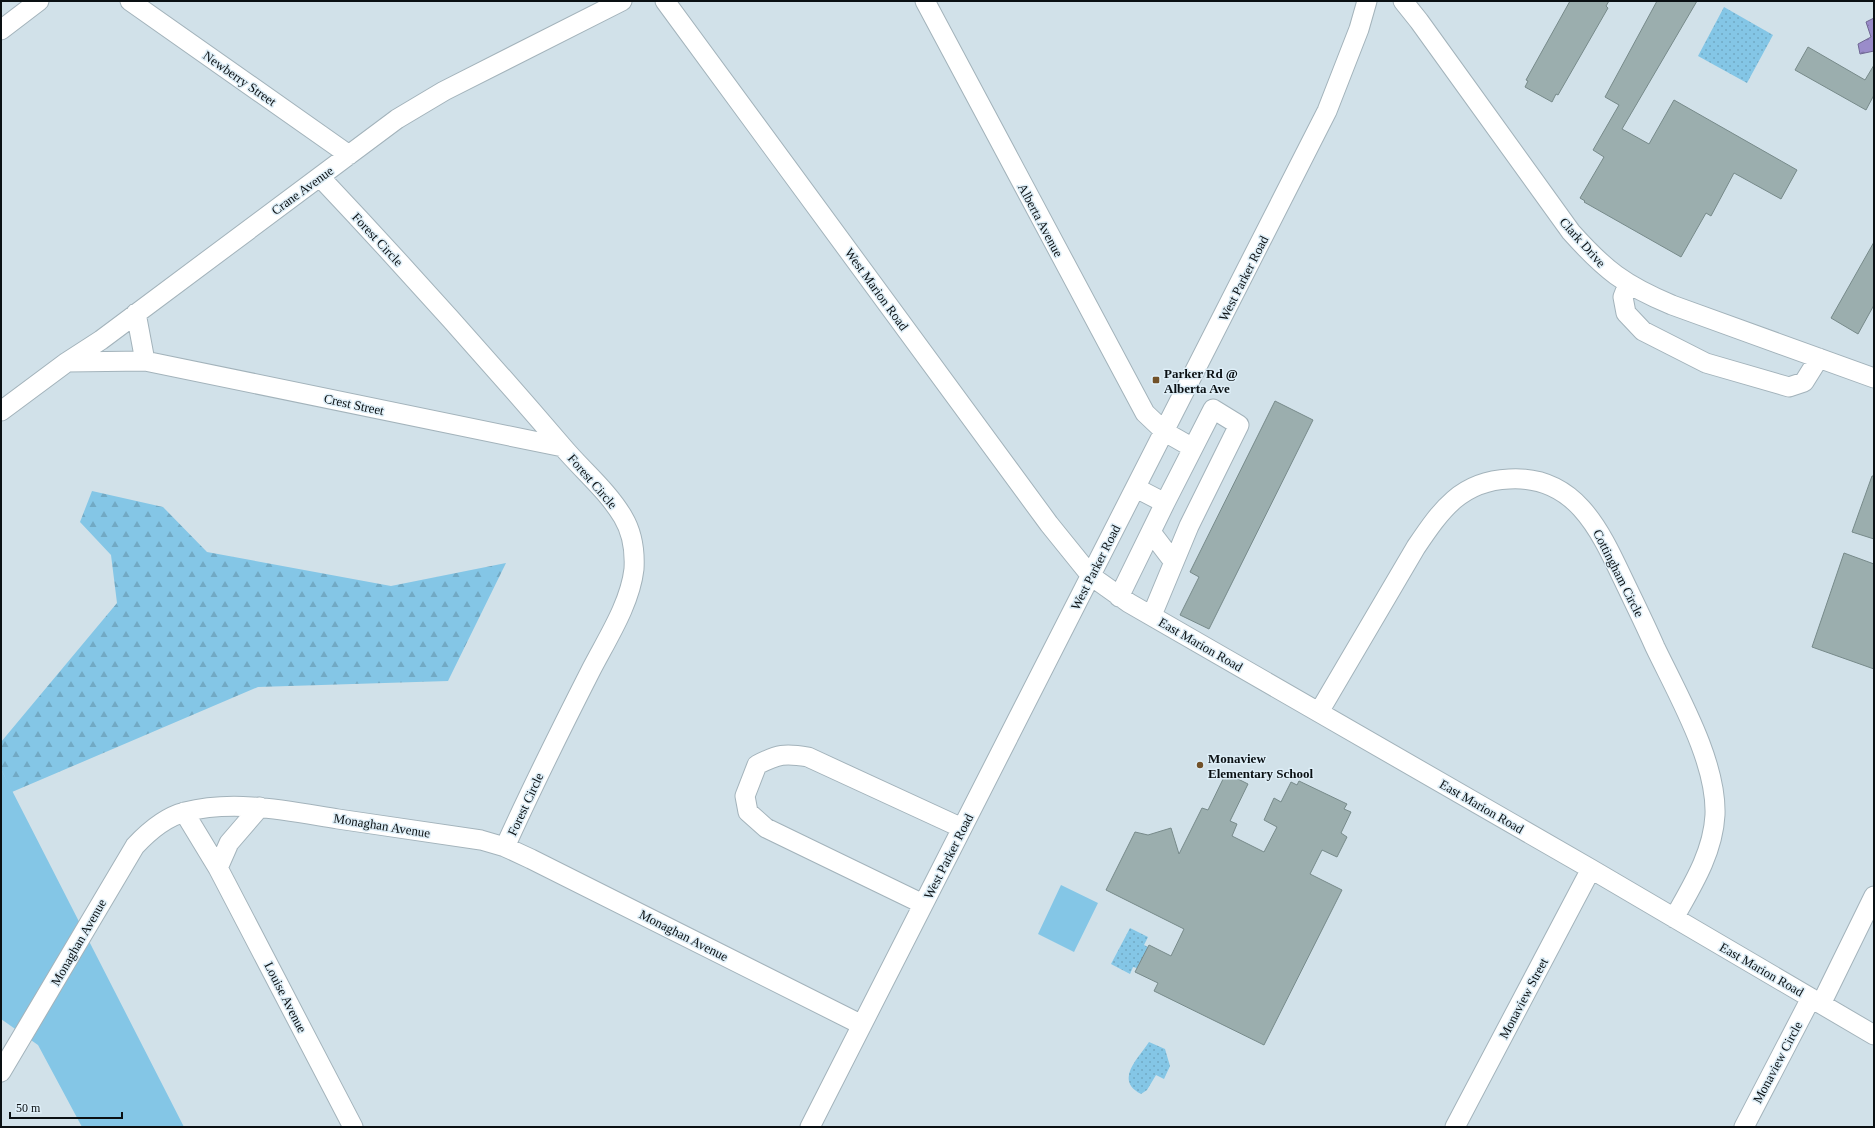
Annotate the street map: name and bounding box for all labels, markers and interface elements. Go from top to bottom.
street label: Newberry Street [200,48,279,109]
street label: Crane Avenue [268,163,336,218]
street label: Alberta Avenue [1015,181,1066,260]
street label: Forest Circle [349,210,406,269]
street label: Clark Drive [1556,214,1609,270]
street label: West Parker Road [1216,233,1272,323]
street label: West Marion Road [842,245,912,334]
place label: Parker Rd @ Alberta Ave [1164,366,1238,396]
marker: Parker Rd @ Alberta Ave [1151,375,1161,385]
street label: Crest Street [322,391,386,418]
street label: Forest Circle [565,451,621,512]
street label: West Parker Road [1068,522,1124,612]
street label: Cottingham Circle [1590,527,1647,620]
street label: East Marion Road [1156,614,1246,675]
place label: Monaview Elementary School [1208,751,1313,781]
marker: Monaview Elementary School [1195,760,1205,770]
street label: Forest Circle [504,770,547,838]
street label: East Marion Road [1437,776,1527,837]
street label: Monaghan Avenue [333,810,432,841]
street label: West Parker Road [921,811,977,901]
street label: Monaghan Avenue [48,896,109,988]
street label: Monaghan Avenue [637,907,731,964]
street label: East Marion Road [1717,939,1807,1000]
street label: Monaview Street [1496,955,1551,1041]
street label: Louise Avenue [261,959,310,1035]
street label: Monaview Circle [1750,1019,1805,1106]
scale bar [10,1094,122,1120]
text: 50 m [16,1101,41,1115]

